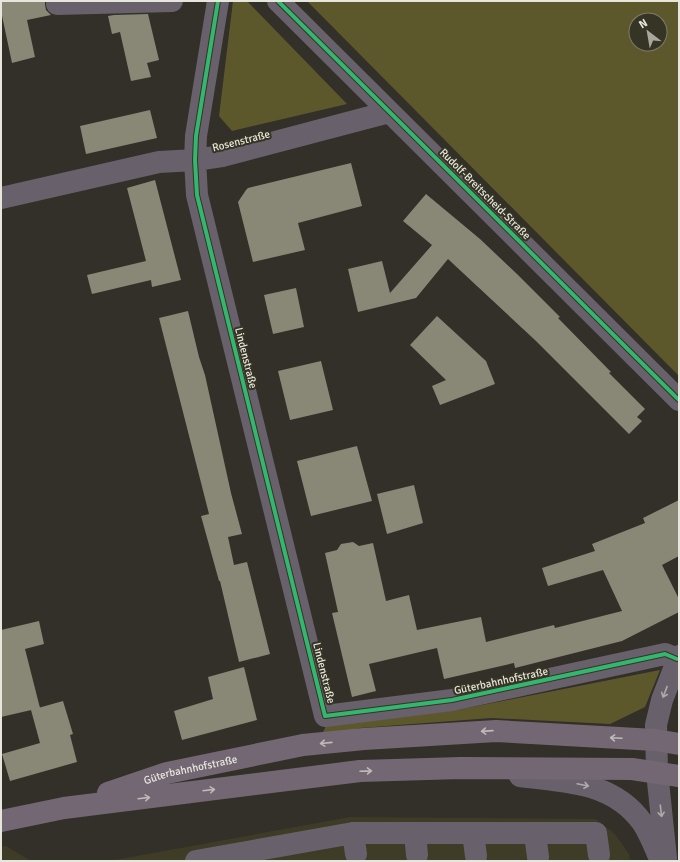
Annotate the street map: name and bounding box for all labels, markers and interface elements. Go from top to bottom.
north arrow [628,12,668,52]
text: N [636,16,650,31]
street label: Rosenstraße [211,128,271,154]
street label: Rudolf-Breitscheid-Straße [437,146,533,242]
street label: Lindenstraße [232,326,260,390]
street label: Lindenstraße [310,641,338,705]
street label: Güterbahnhofstraße [453,665,549,697]
one-way arrow [660,686,668,698]
one-way arrow [481,728,494,735]
one-way arrow [610,734,623,741]
one-way arrow [320,739,333,747]
street label: Güterbahnhofstraße [142,752,238,787]
one-way arrow [359,767,372,774]
one-way arrow [576,781,589,789]
one-way arrow [202,786,215,794]
one-way arrow [137,794,150,802]
one-way arrow [657,804,664,817]

